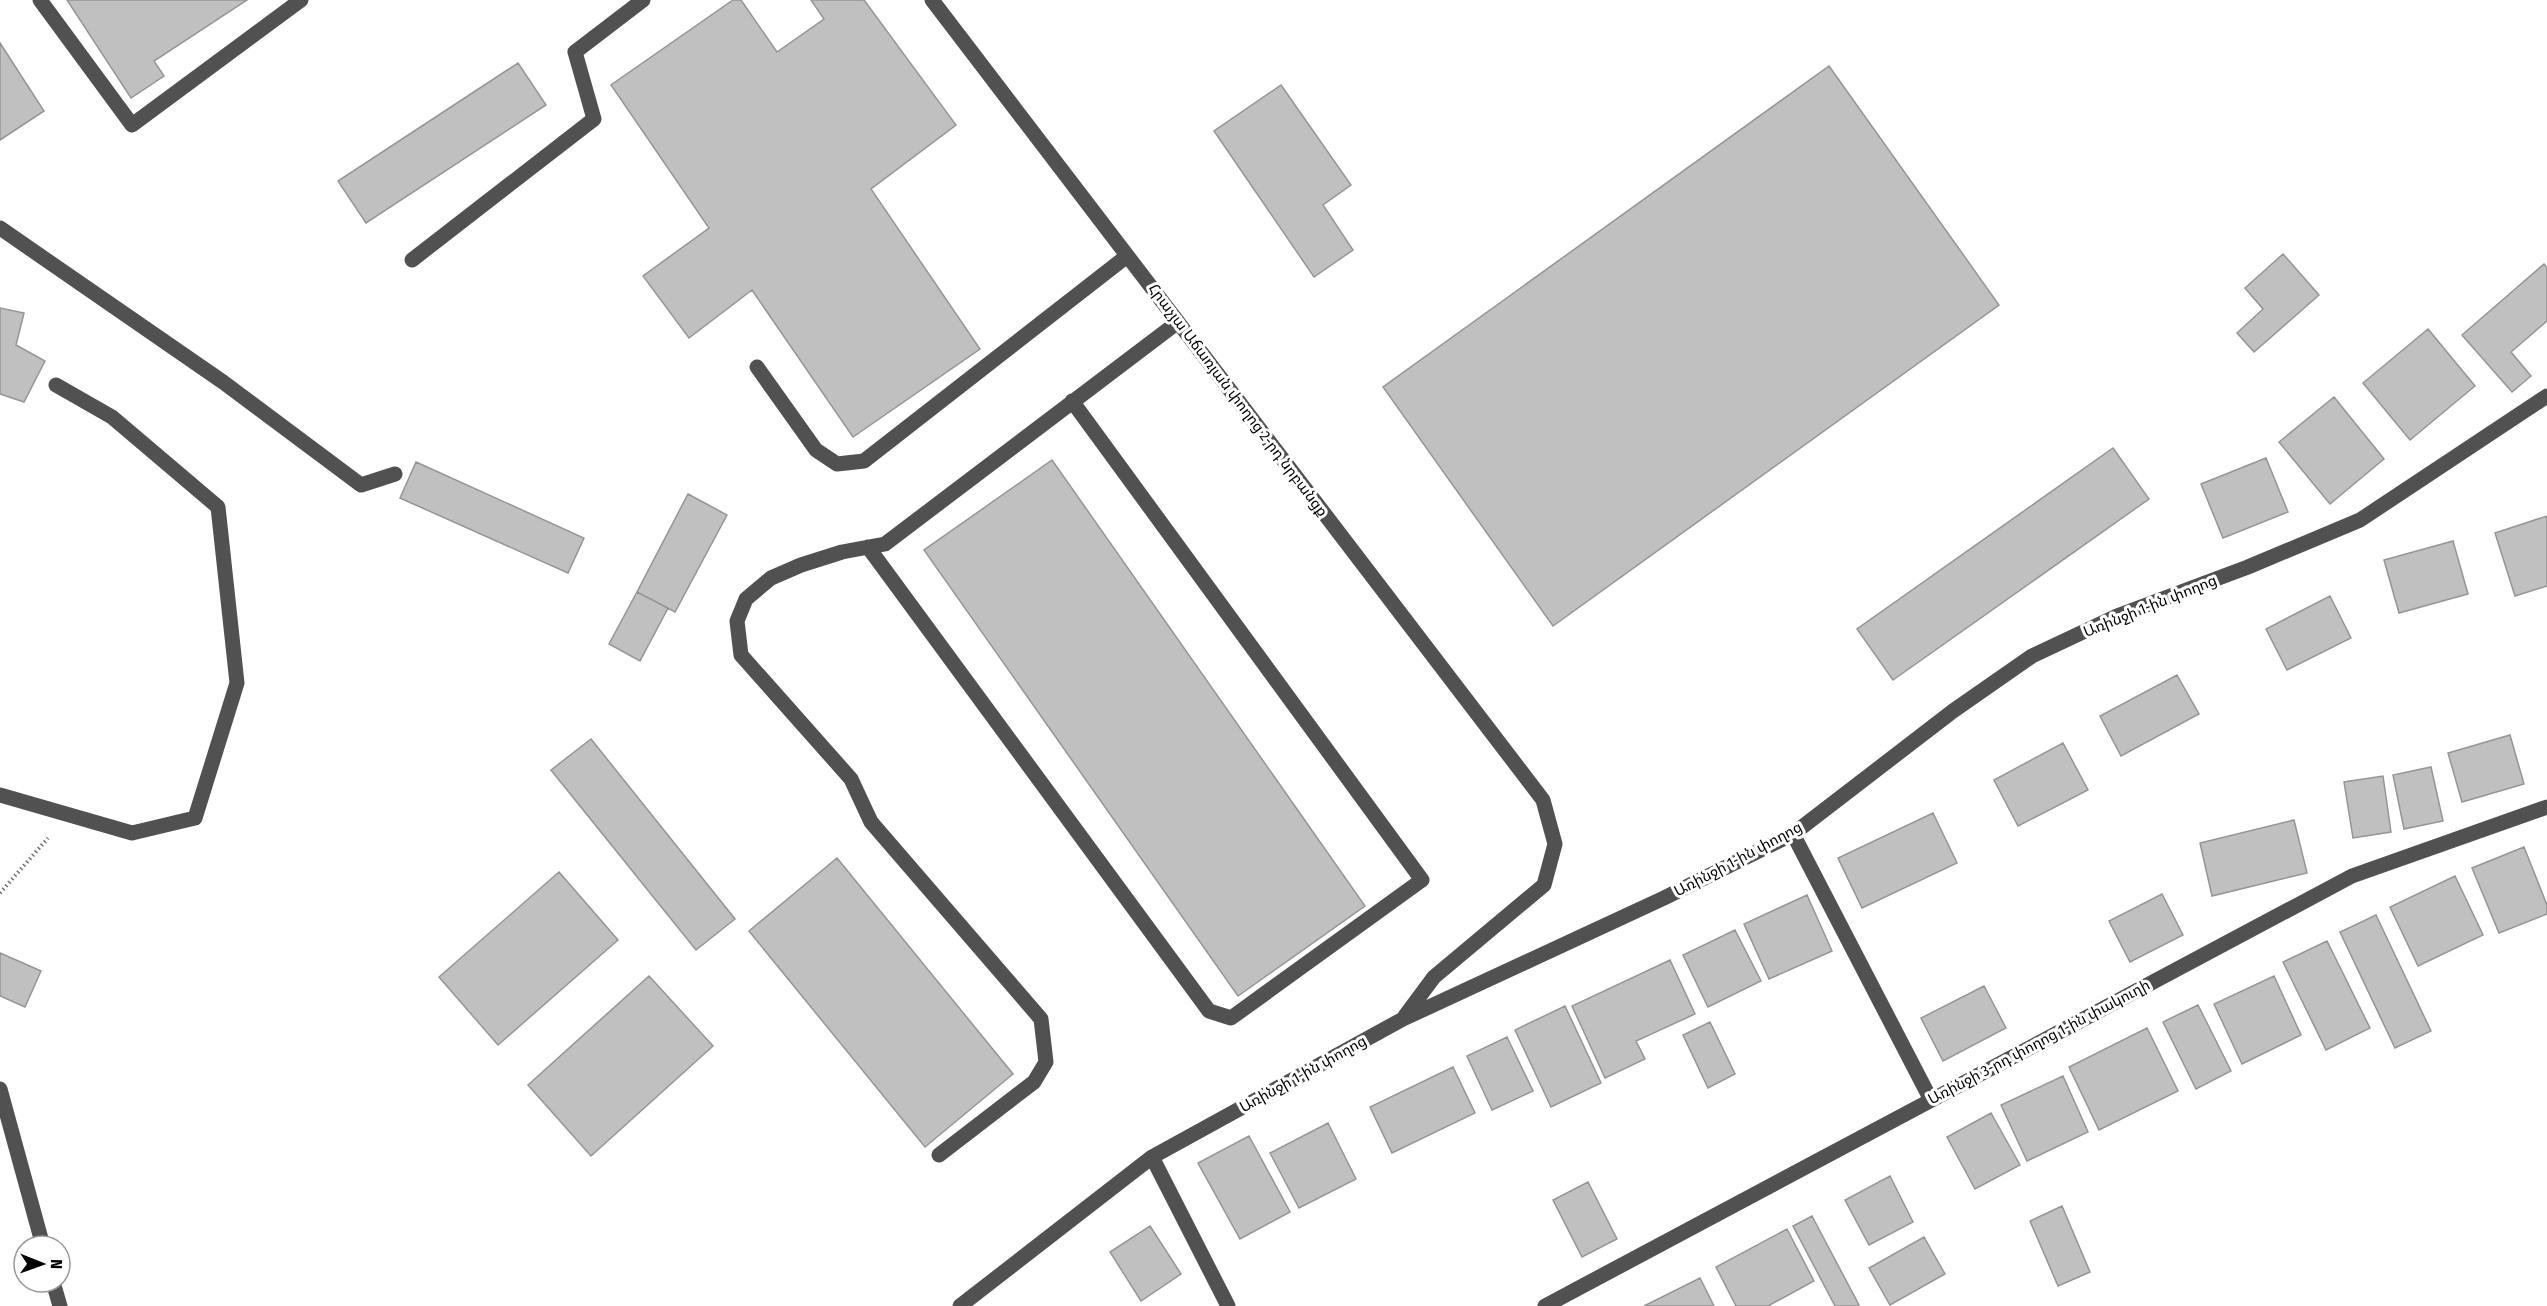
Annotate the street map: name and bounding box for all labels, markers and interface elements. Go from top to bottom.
street label: Հրաչյա Աճառյան փողոց 2-րդ նրբանցք [1144,280,1332,520]
street label: Առինջի 1-ին փողոց [2081,571,2219,641]
street label: Առինջի 1-ին փողոց [1671,818,1805,900]
street label: Առինջի 3-րդ փողոց 1-ին փակուղի [1925,976,2153,1108]
street label: Առինջի 1-ին փողոց [1236,1032,1370,1116]
north arrow [12,1234,72,1294]
text: N [47,1259,66,1269]

